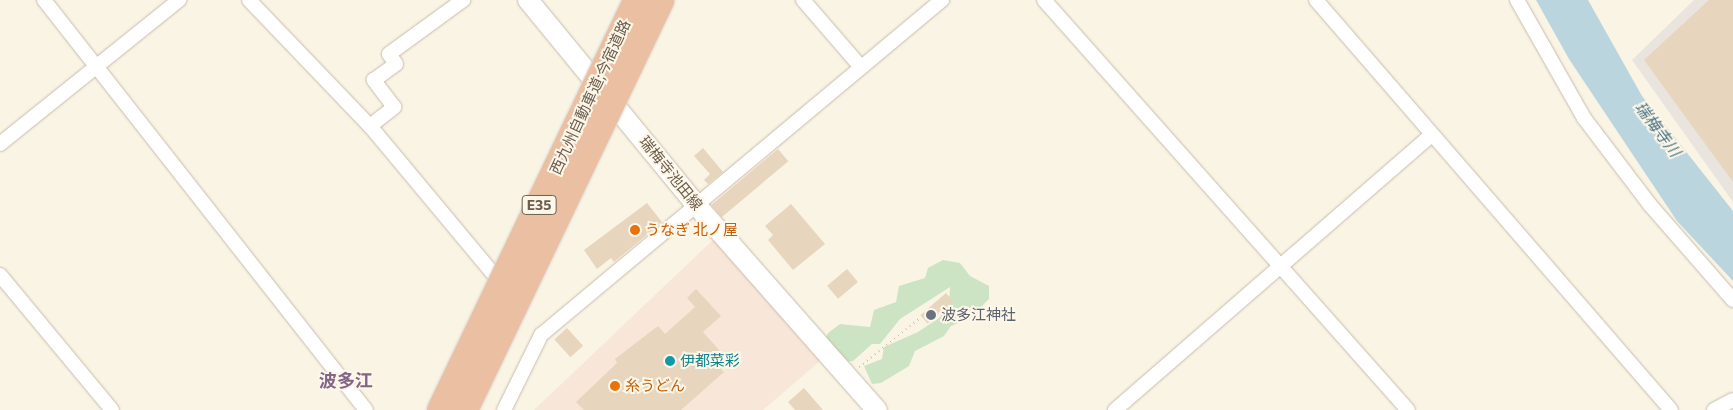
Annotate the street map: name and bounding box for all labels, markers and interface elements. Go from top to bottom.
street label: 西九州自動車道;今宿道路 [546,17,634,177]
water label: 瑞梅寺川 [1631,98,1685,160]
street label: 瑞梅寺池田線 [636,132,706,214]
road number: E35 [522,194,556,216]
place label: うなぎ 北ノ屋 [645,221,738,239]
marker: うなぎ 北ノ屋 [629,224,641,236]
place label: 波多江神社 [941,306,1016,324]
marker: 波多江神社 [925,309,937,321]
place label: 伊都菜彩 [680,352,740,370]
marker: 伊都菜彩 [664,355,676,367]
district label: 波多江 [319,369,373,391]
place label: 糸うどん [625,377,685,395]
marker: 糸うどん [609,380,621,392]

